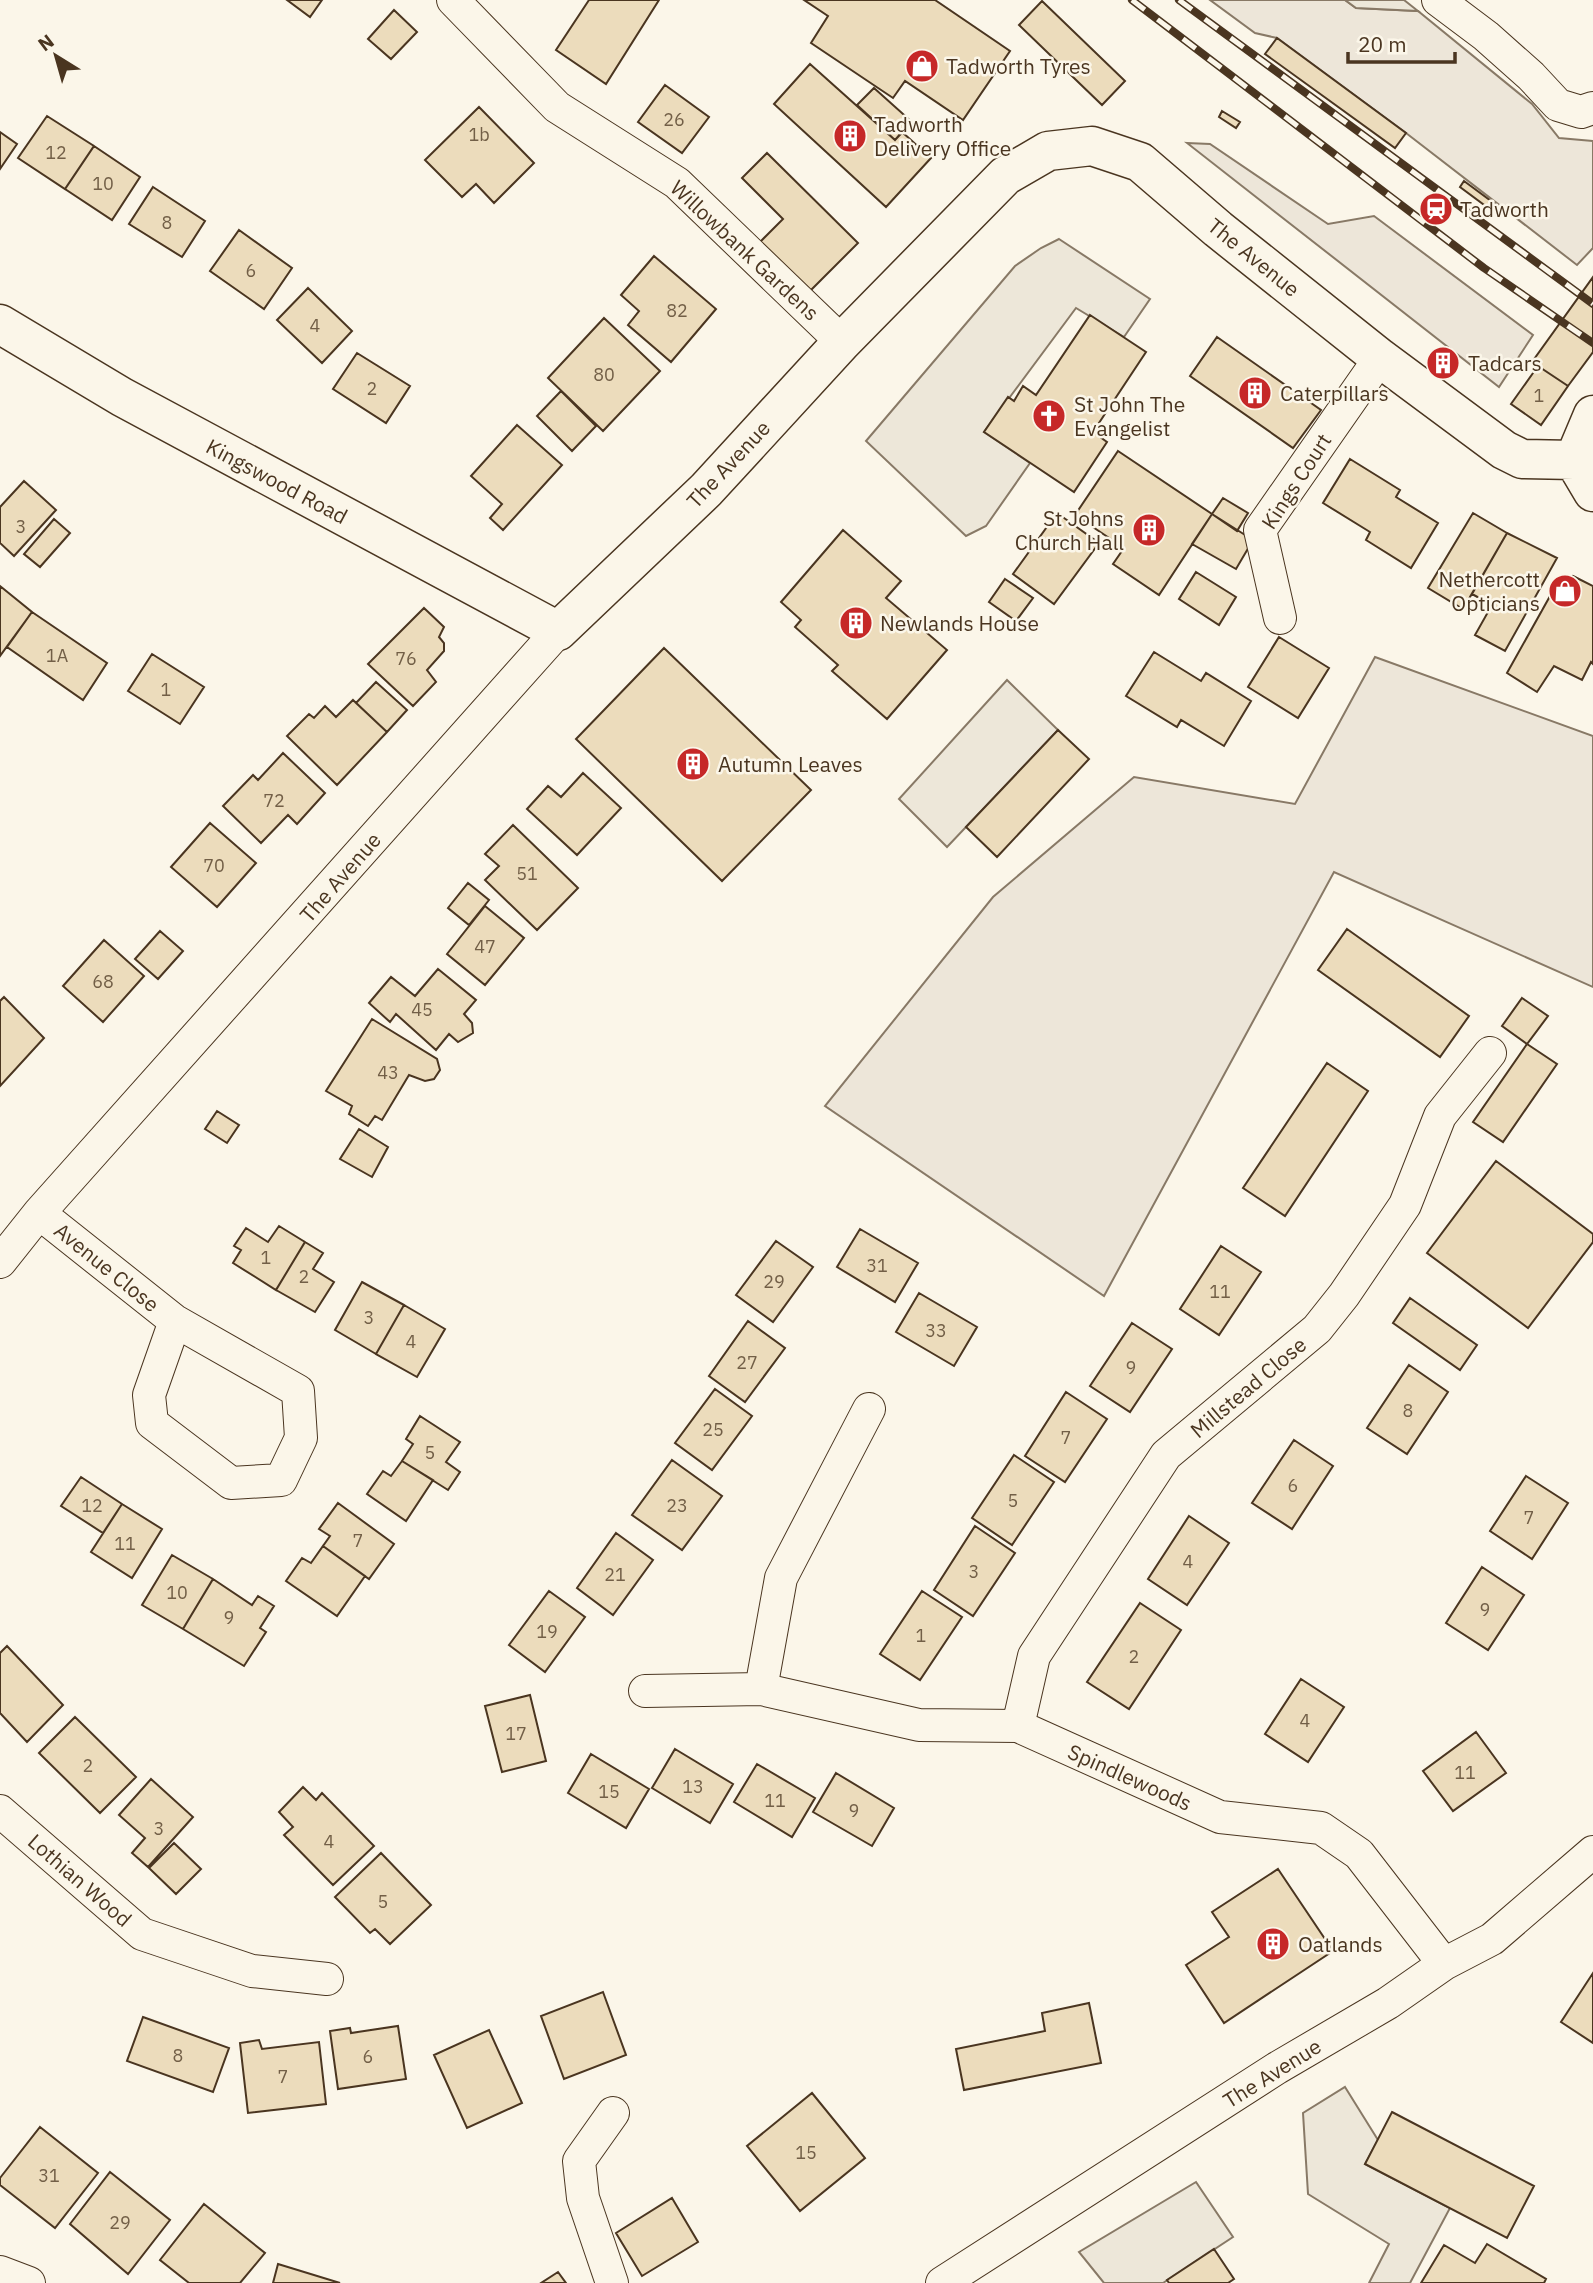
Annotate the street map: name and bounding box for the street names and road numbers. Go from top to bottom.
street label: Willowbank Gardens [665,174,825,326]
street label: The Avenue [1202,211,1306,303]
street label: The Avenue [680,414,776,514]
street label: Kings Court [1255,428,1337,534]
street label: Kingswood Road [201,432,353,530]
street label: The Avenue [293,826,387,928]
street label: Avenue Close [49,1216,165,1318]
street label: Millstead Close [1184,1330,1312,1444]
street label: Spindlewoods [1064,1737,1196,1817]
street label: Lothian Wood [22,1827,138,1933]
street label: The Avenue [1218,2032,1326,2114]

